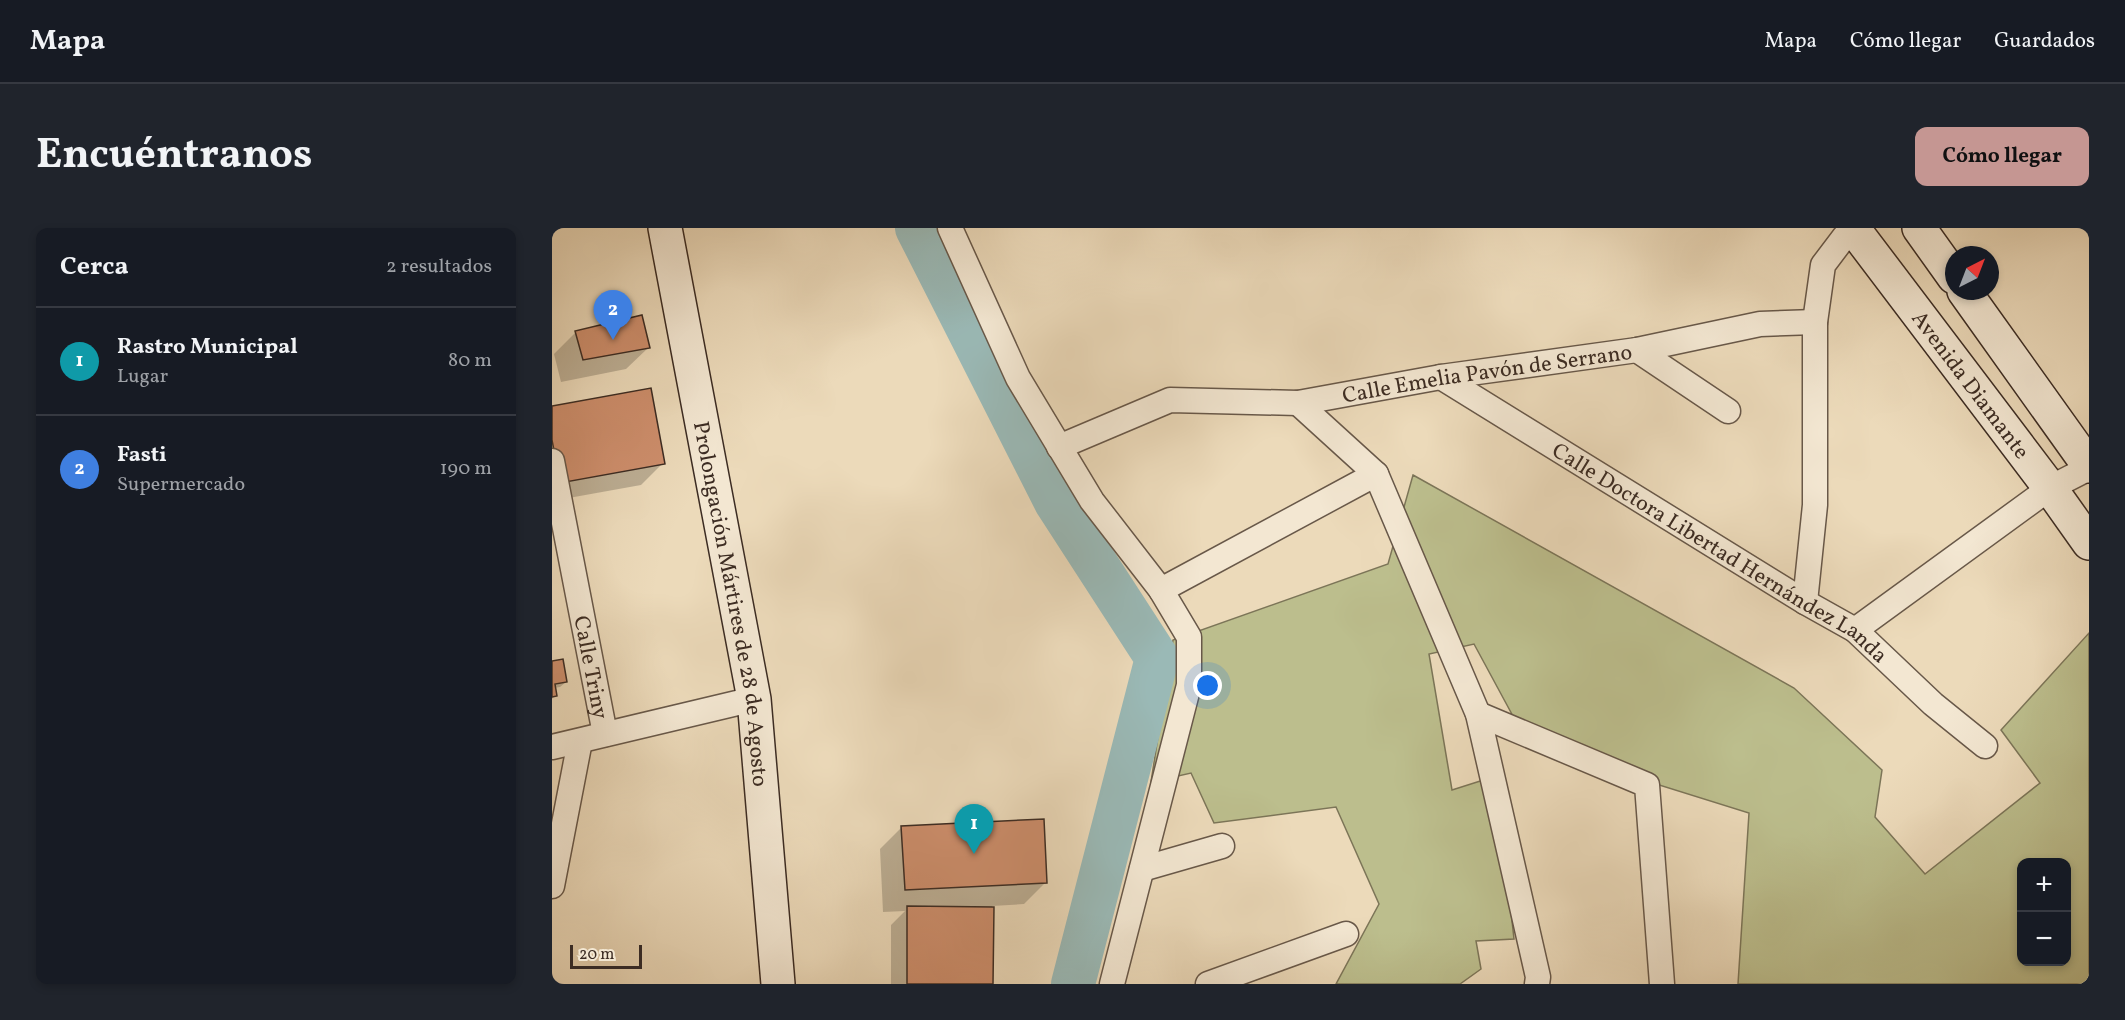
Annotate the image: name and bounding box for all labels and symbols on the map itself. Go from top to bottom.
north arrow [1945,246,1999,300]
pin: 2 [594,291,632,340]
street label: Avenida Diamante [1903,305,2036,466]
street label: Calle Emelia Pavón de Serrano [1340,338,1634,413]
street label: Prolongación Mártires de 28 de Agosto [684,419,774,788]
street label: Calle Doctora Libertad Hernández Landa [1545,436,1894,671]
street label: Calle Triny [564,613,615,722]
your location [1193,671,1222,700]
pin: 1 [954,804,994,854]
scale bar [570,942,642,970]

